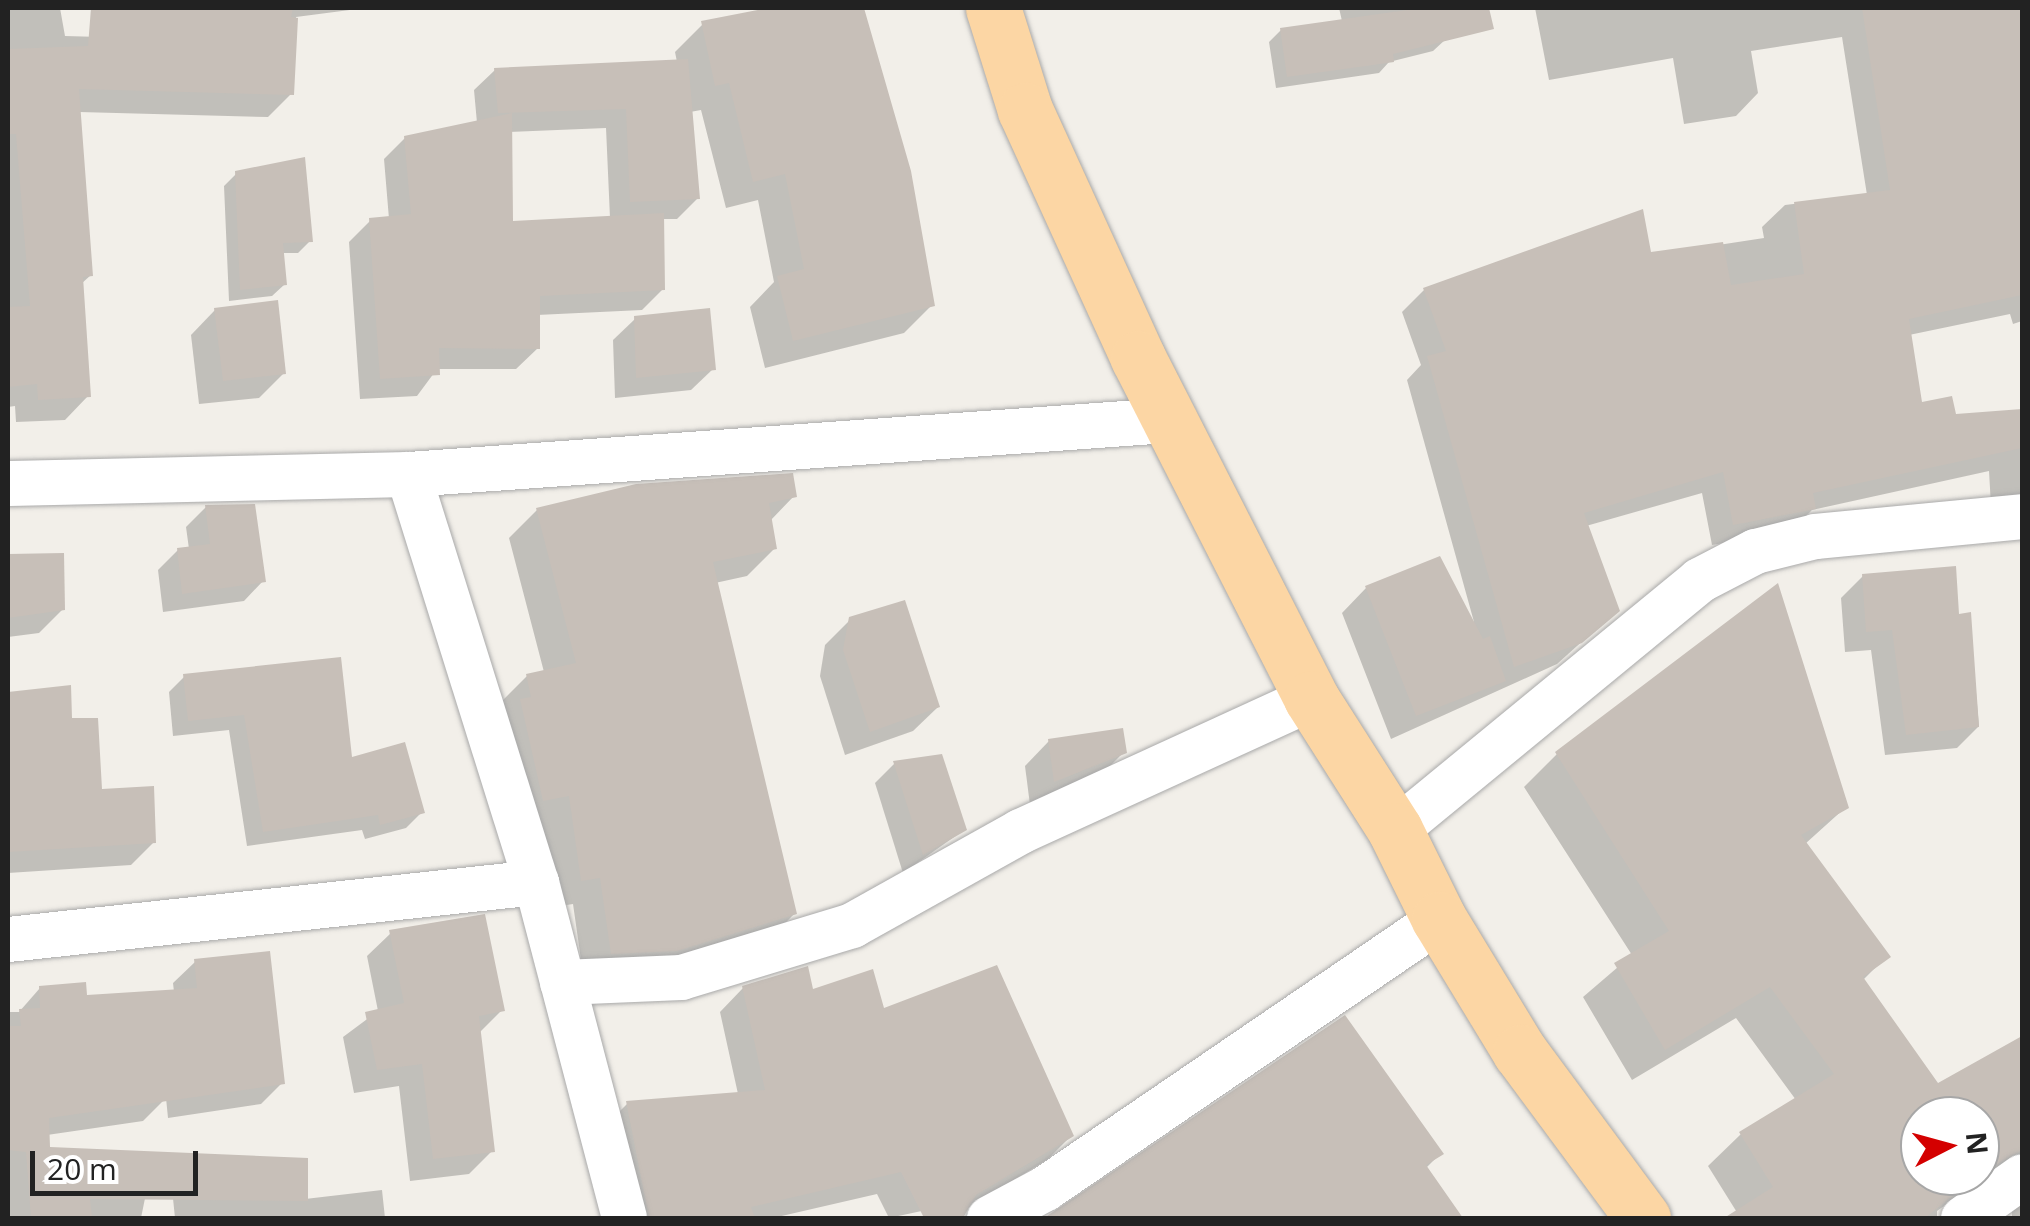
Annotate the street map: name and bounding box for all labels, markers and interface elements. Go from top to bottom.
north arrow [1900,1096,2000,1196]
text: N [1958,1130,1998,1156]
scale bar [35,1131,202,1193]
text: 20 m [47,1148,117,1189]

